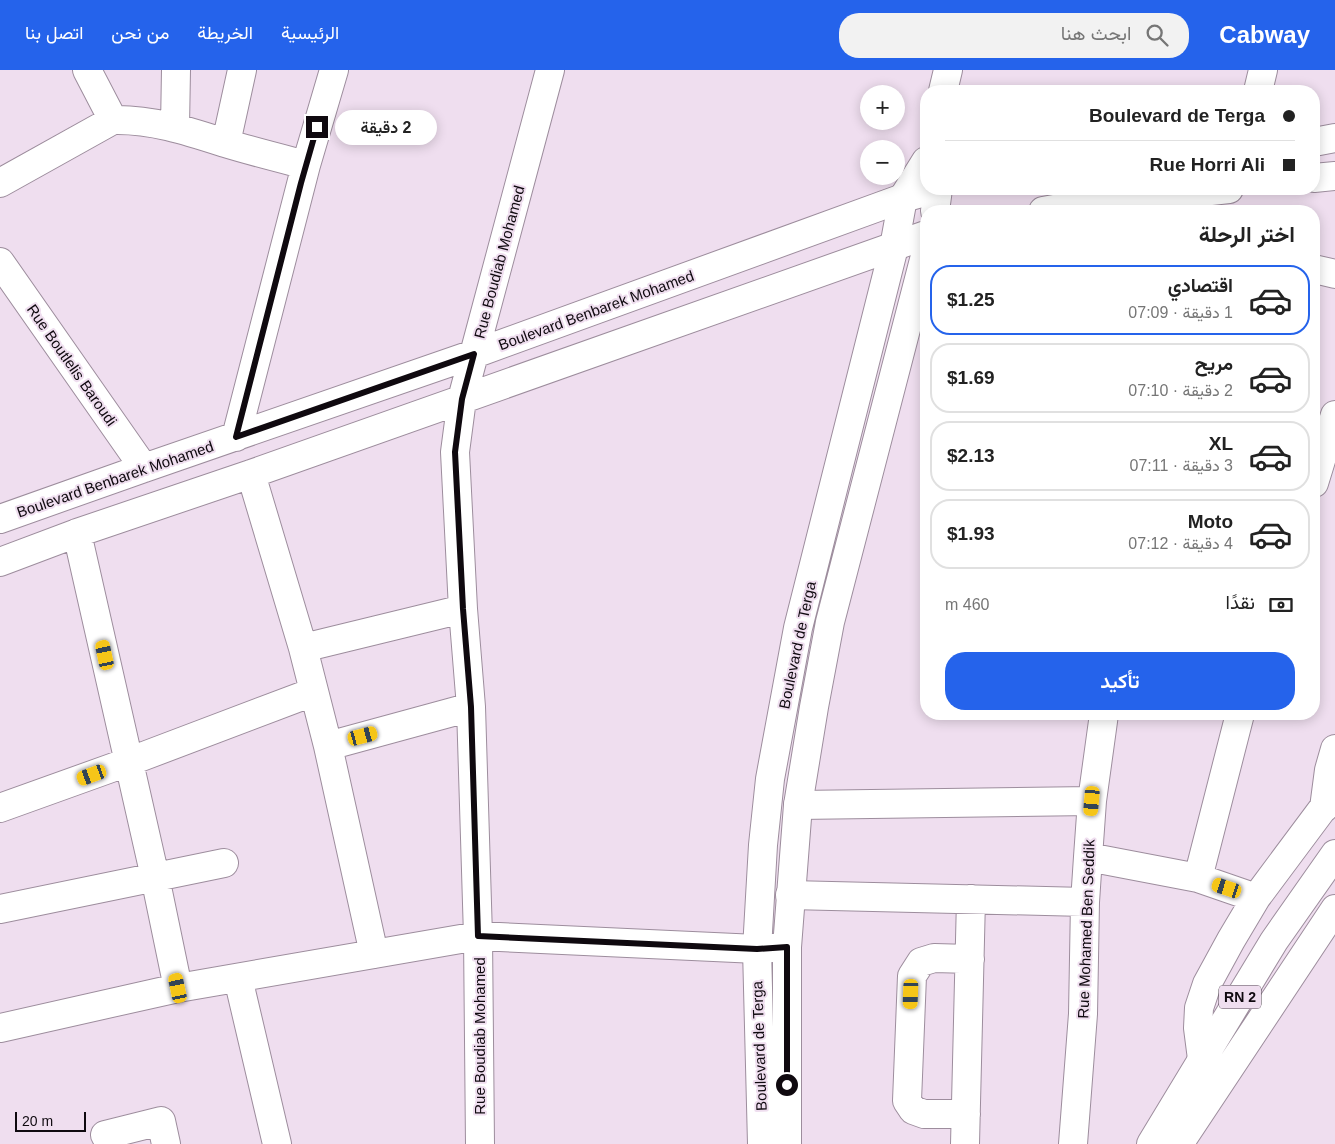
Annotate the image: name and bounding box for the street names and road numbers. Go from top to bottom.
street label: Rue Boudiab Mohamed [470,184,528,340]
street label: Boulevard Benbarek Mohamed [496,267,696,353]
street label: Rue Boutlelis Baroudi [24,301,120,429]
street label: Boulevard Benbarek Mohamed [14,437,216,521]
street label: Boulevard de Terga [775,579,819,710]
street label: Rue Mohamed Ben Seddik [1074,839,1098,1019]
street label: Rue Boudiab Mohamed [471,957,488,1115]
street label: Boulevard de Terga [748,980,770,1111]
road number: RN 2 [1219,986,1261,1009]

